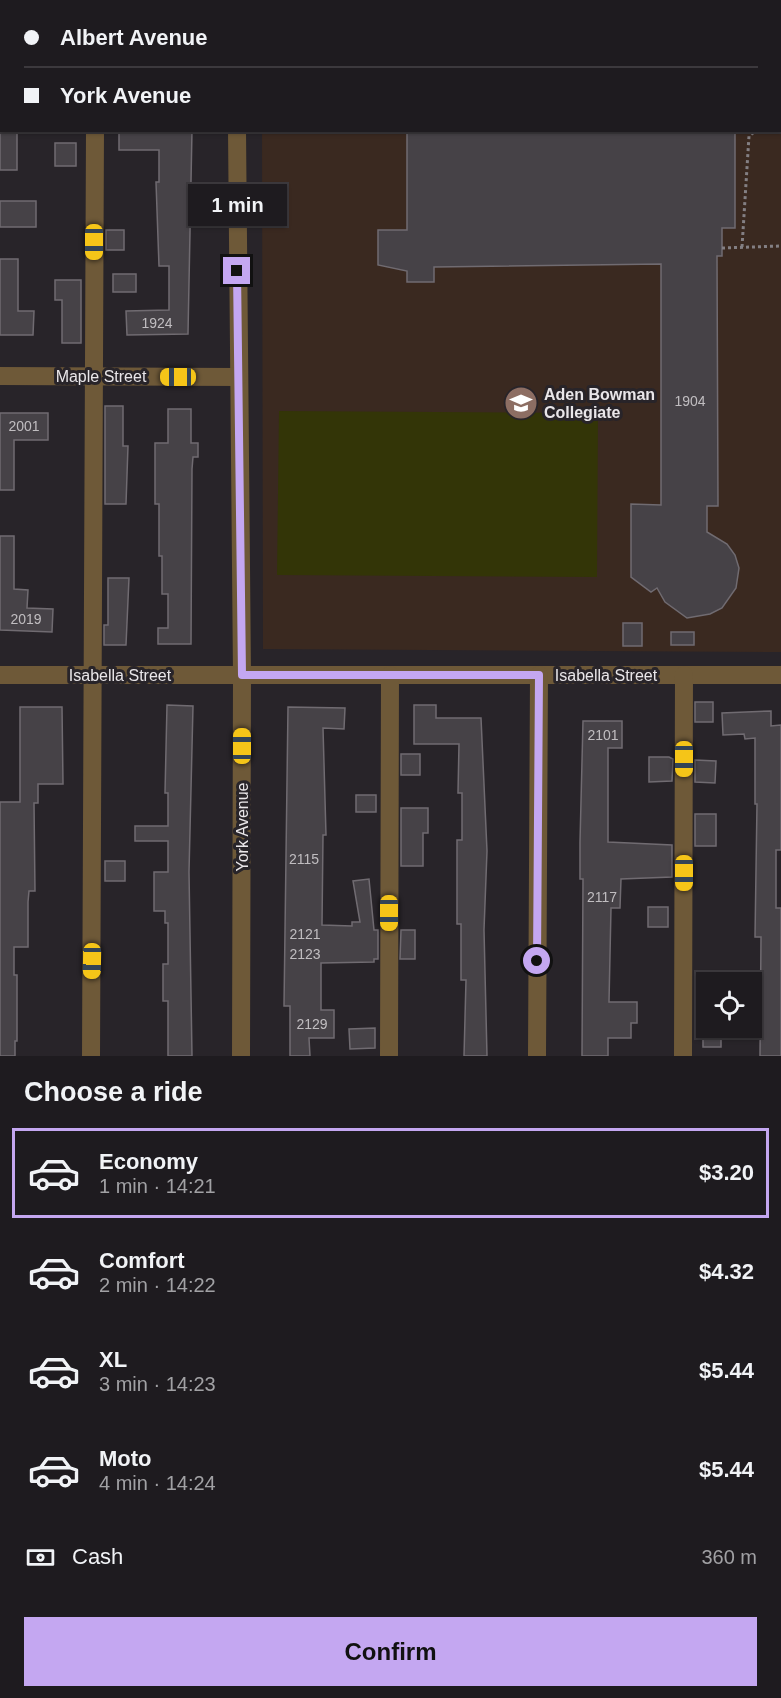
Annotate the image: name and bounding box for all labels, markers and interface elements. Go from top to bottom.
text: Albert Avenue [60,25,208,50]
text: York Avenue [60,83,191,108]
callout: 1 min [188,184,286,226]
text: 1 min [211,194,264,216]
car [85,224,103,260]
route end [223,257,250,284]
house number: 1924 [141,315,173,331]
street label: Maple Street [56,368,147,385]
car [160,368,196,386]
school or university icon: Aden Bowman Collegiate [503,385,539,421]
place label: Aden Bowman Collegiate [544,386,655,421]
house number: 1904 [674,393,706,409]
house number: 2001 [8,418,40,434]
house number: 2019 [10,611,42,627]
street label: Isabella Street [69,667,172,684]
street label: Isabella Street [555,667,658,684]
house number: 2101 [587,727,619,743]
car [233,728,251,764]
car [675,741,693,777]
street label: York Avenue [234,782,251,871]
house number: 2115 [289,851,319,867]
car [675,855,693,891]
house number: 2117 [587,889,617,905]
car [380,895,398,931]
house number: 2121 [289,926,321,942]
car [83,943,101,979]
house number: 2123 [289,946,321,962]
route start [523,947,550,974]
map controls [696,972,762,1038]
button: locate [696,972,762,1038]
house number: 2129 [296,1016,328,1032]
text: Choose a ride [24,1077,203,1107]
icon: car [27,1146,81,1200]
text: Economy [99,1149,198,1174]
text: $3.20 [699,1160,754,1185]
text: 1 min · 14:21 [99,1175,216,1197]
icon: car [27,1245,81,1299]
text: Comfort [99,1248,185,1273]
text: $4.32 [699,1259,754,1284]
text: 2 min · 14:22 [99,1274,216,1296]
icon: car [27,1344,81,1398]
text: XL [99,1347,127,1372]
text: $5.44 [699,1358,754,1383]
text: 3 min · 14:23 [99,1373,216,1395]
icon: car [27,1443,81,1497]
text: Moto [99,1446,152,1471]
text: $5.44 [699,1457,754,1482]
text: 4 min · 14:24 [99,1472,216,1494]
icon: cash [24,1541,57,1574]
text: Cash [72,1544,123,1569]
text: 360 m [701,1546,757,1568]
button: Confirm [24,1617,757,1686]

